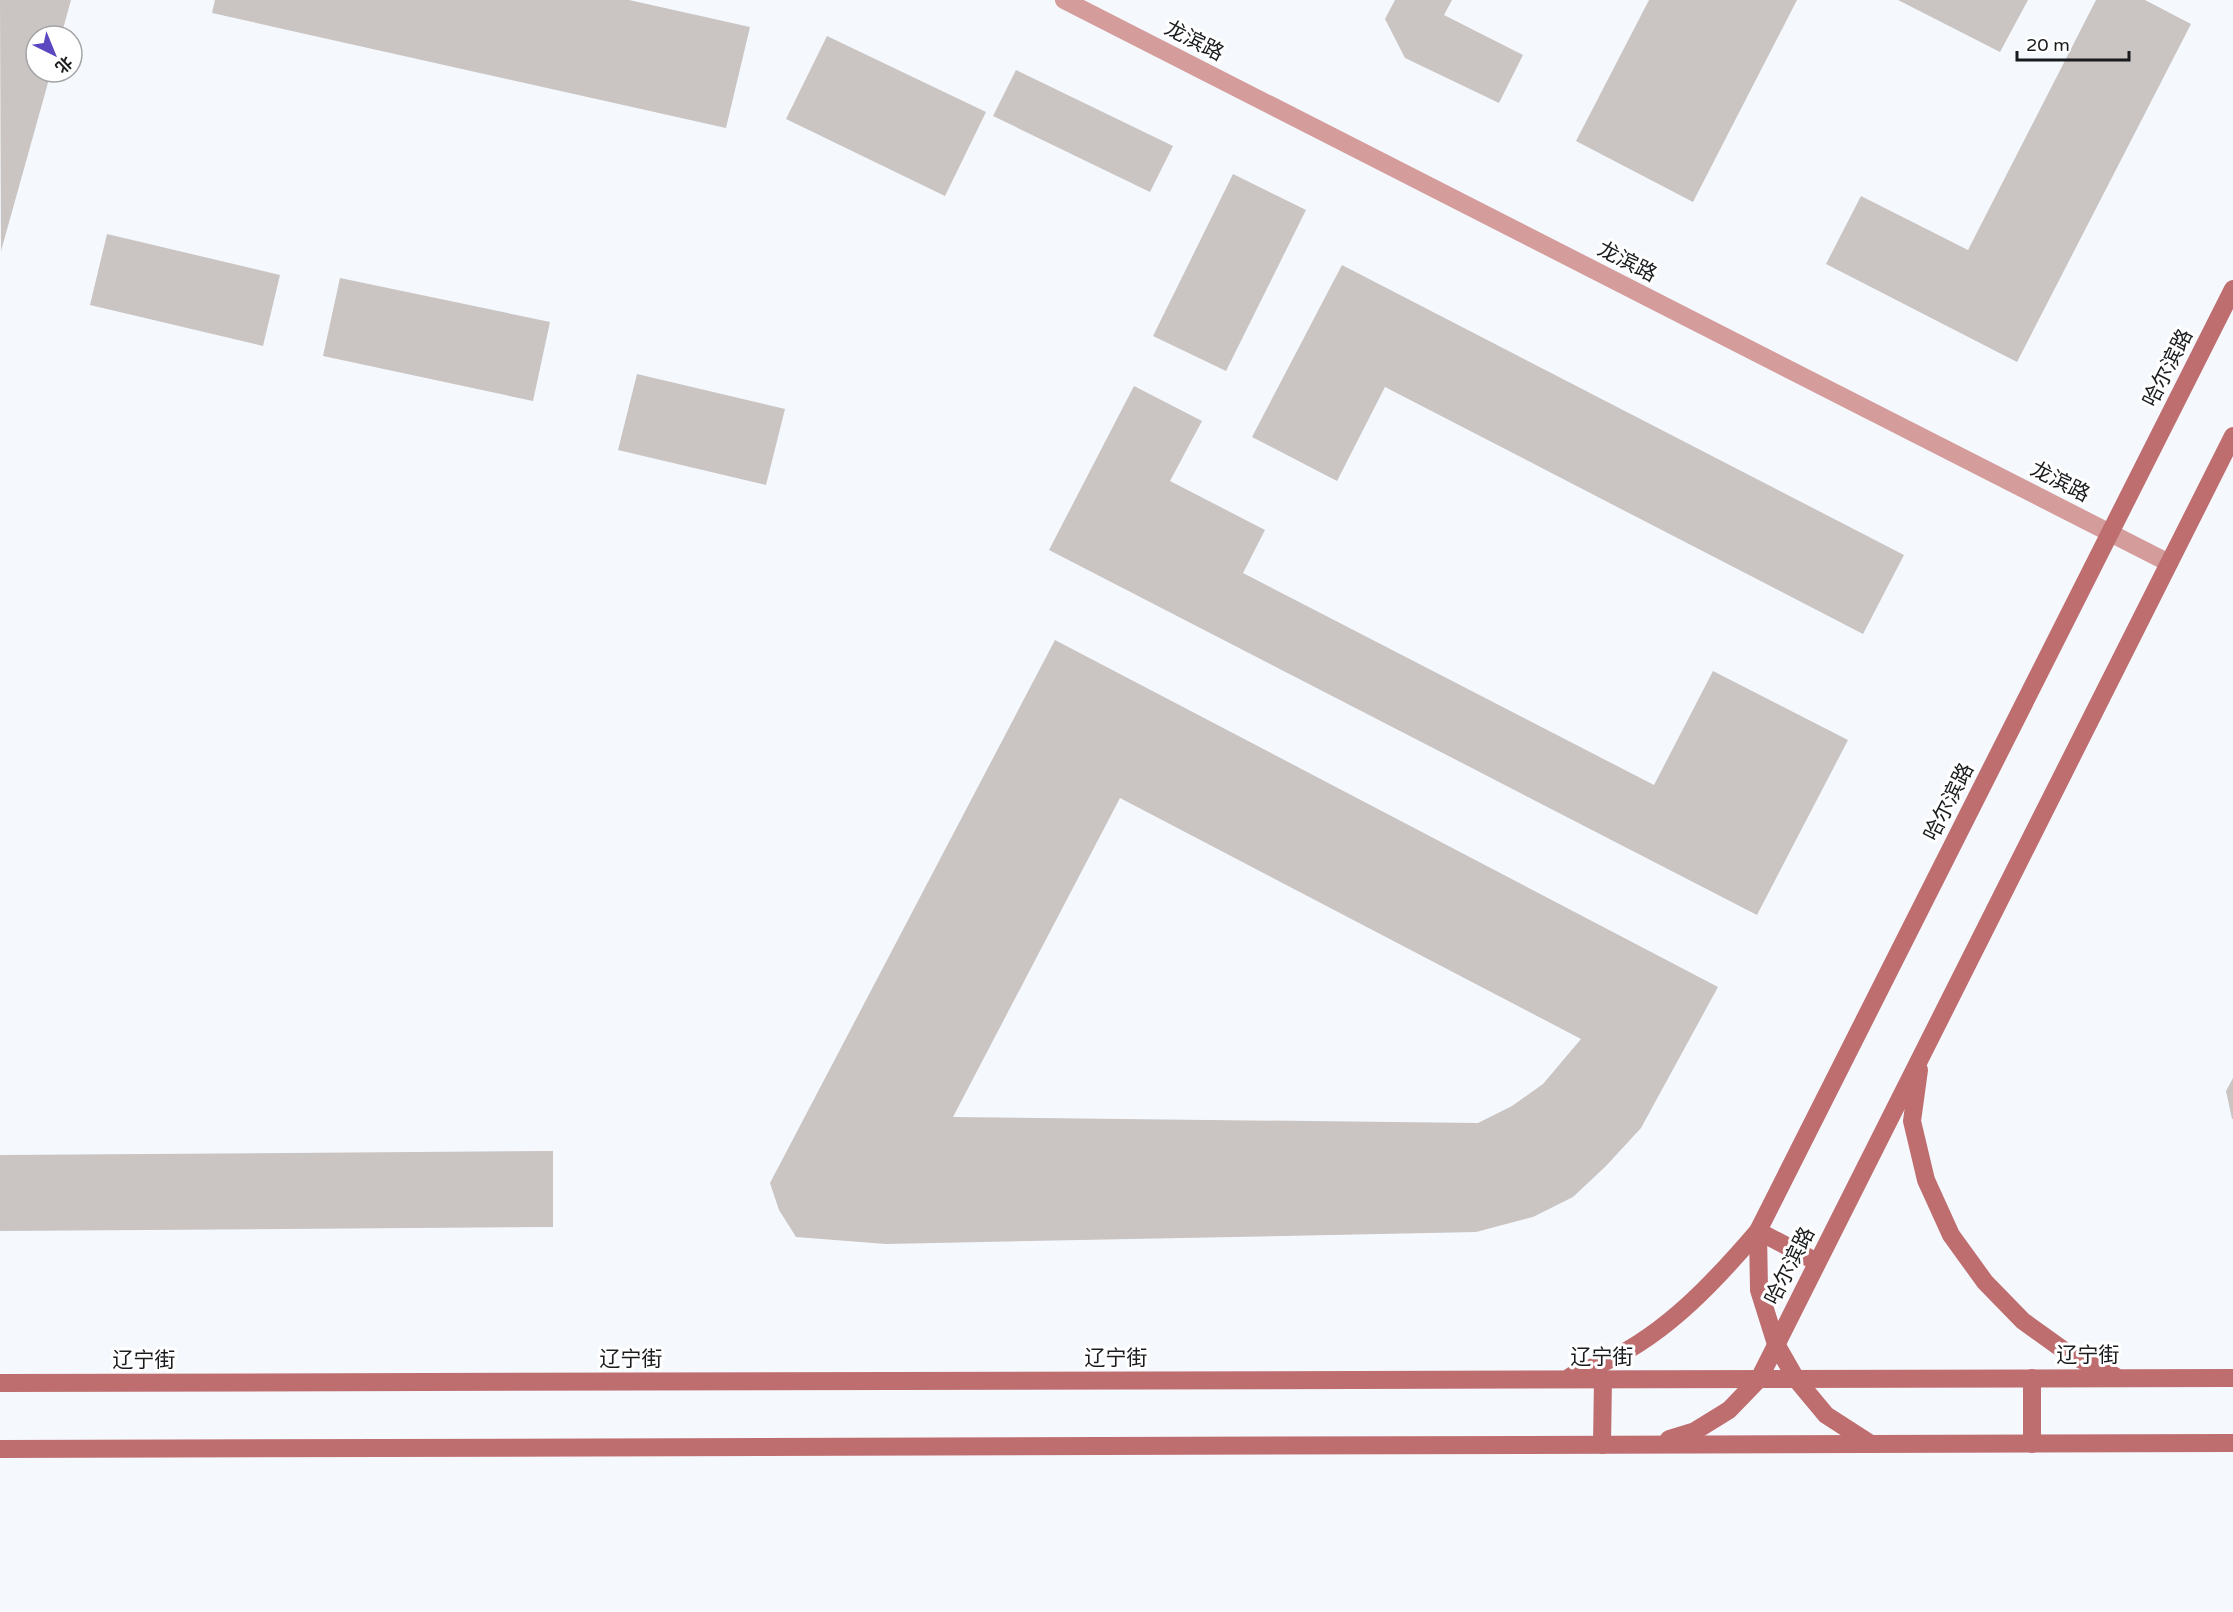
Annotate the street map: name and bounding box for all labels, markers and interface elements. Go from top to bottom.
street label: 龙滨路 [1160,16,1228,66]
north arrow [24,24,84,84]
scale bar [2017,24,2130,62]
text: 20 m [2026,34,2070,56]
text: 北 [51,51,76,77]
street label: 龙滨路 [1593,237,1661,287]
street label: 哈尔滨路 [2138,325,2198,411]
street label: 龙滨路 [2026,457,2094,507]
street label: 哈尔滨路 [1919,759,1979,845]
street label: 哈尔滨路 [1760,1223,1820,1309]
street label: 辽宁街 [2057,1343,2120,1368]
street label: 辽宁街 [1571,1345,1634,1370]
street label: 辽宁街 [1085,1346,1148,1371]
street label: 辽宁街 [600,1347,663,1372]
street label: 辽宁街 [113,1348,176,1373]

